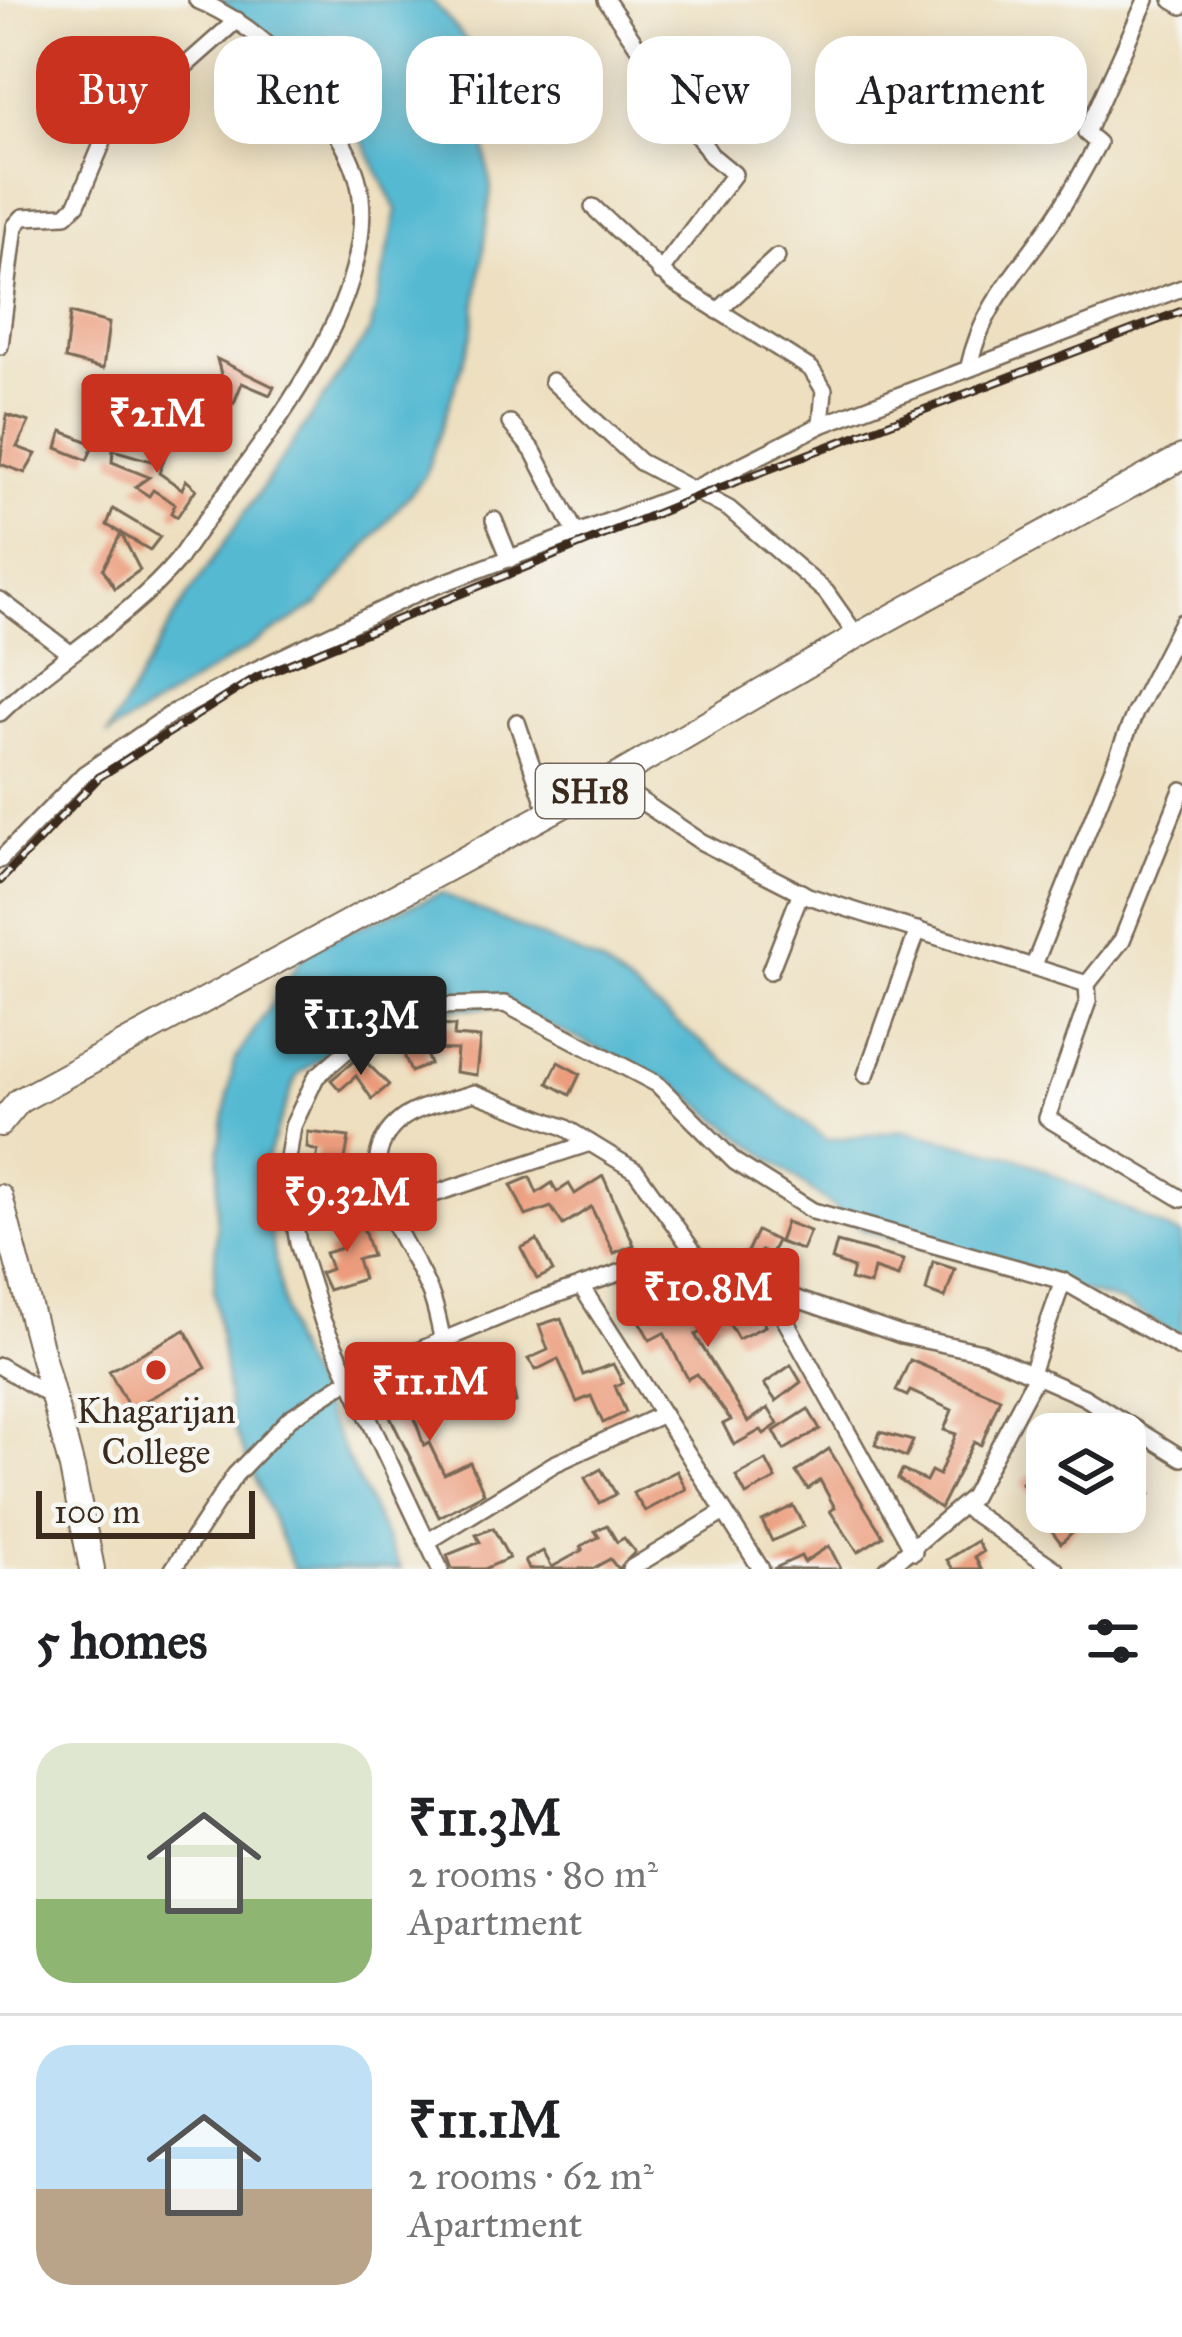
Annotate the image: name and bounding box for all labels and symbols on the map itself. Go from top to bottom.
pin: ₹21M [86,374,228,476]
road number: SH18 [536,764,644,818]
pin: ₹11.3M [263,976,459,1078]
pin: ₹9.32M [249,1153,445,1255]
pin: ₹10.8M [610,1248,806,1350]
pin: ₹11.1M [332,1342,528,1444]
marker: Khagarijan College [143,1357,169,1383]
place label: Khagarijan College [76,1389,236,1474]
scale bar [36,1485,255,1538]

